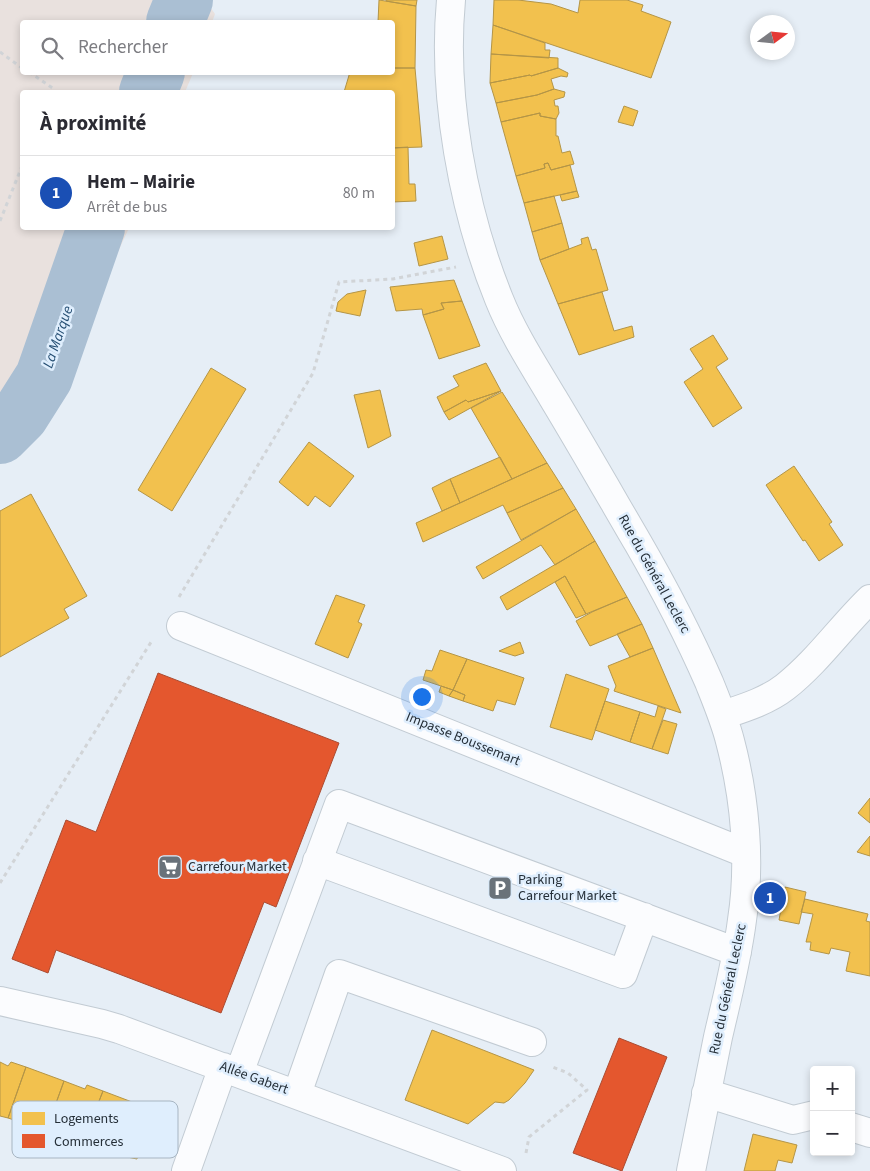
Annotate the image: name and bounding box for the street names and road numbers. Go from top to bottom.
street label: Rue du Général Leclerc [613,511,695,638]
street label: Impasse Boussemart [403,707,523,771]
street label: Rue du Général Leclerc [704,921,752,1056]
street label: Allée Gabert [217,1056,291,1100]

